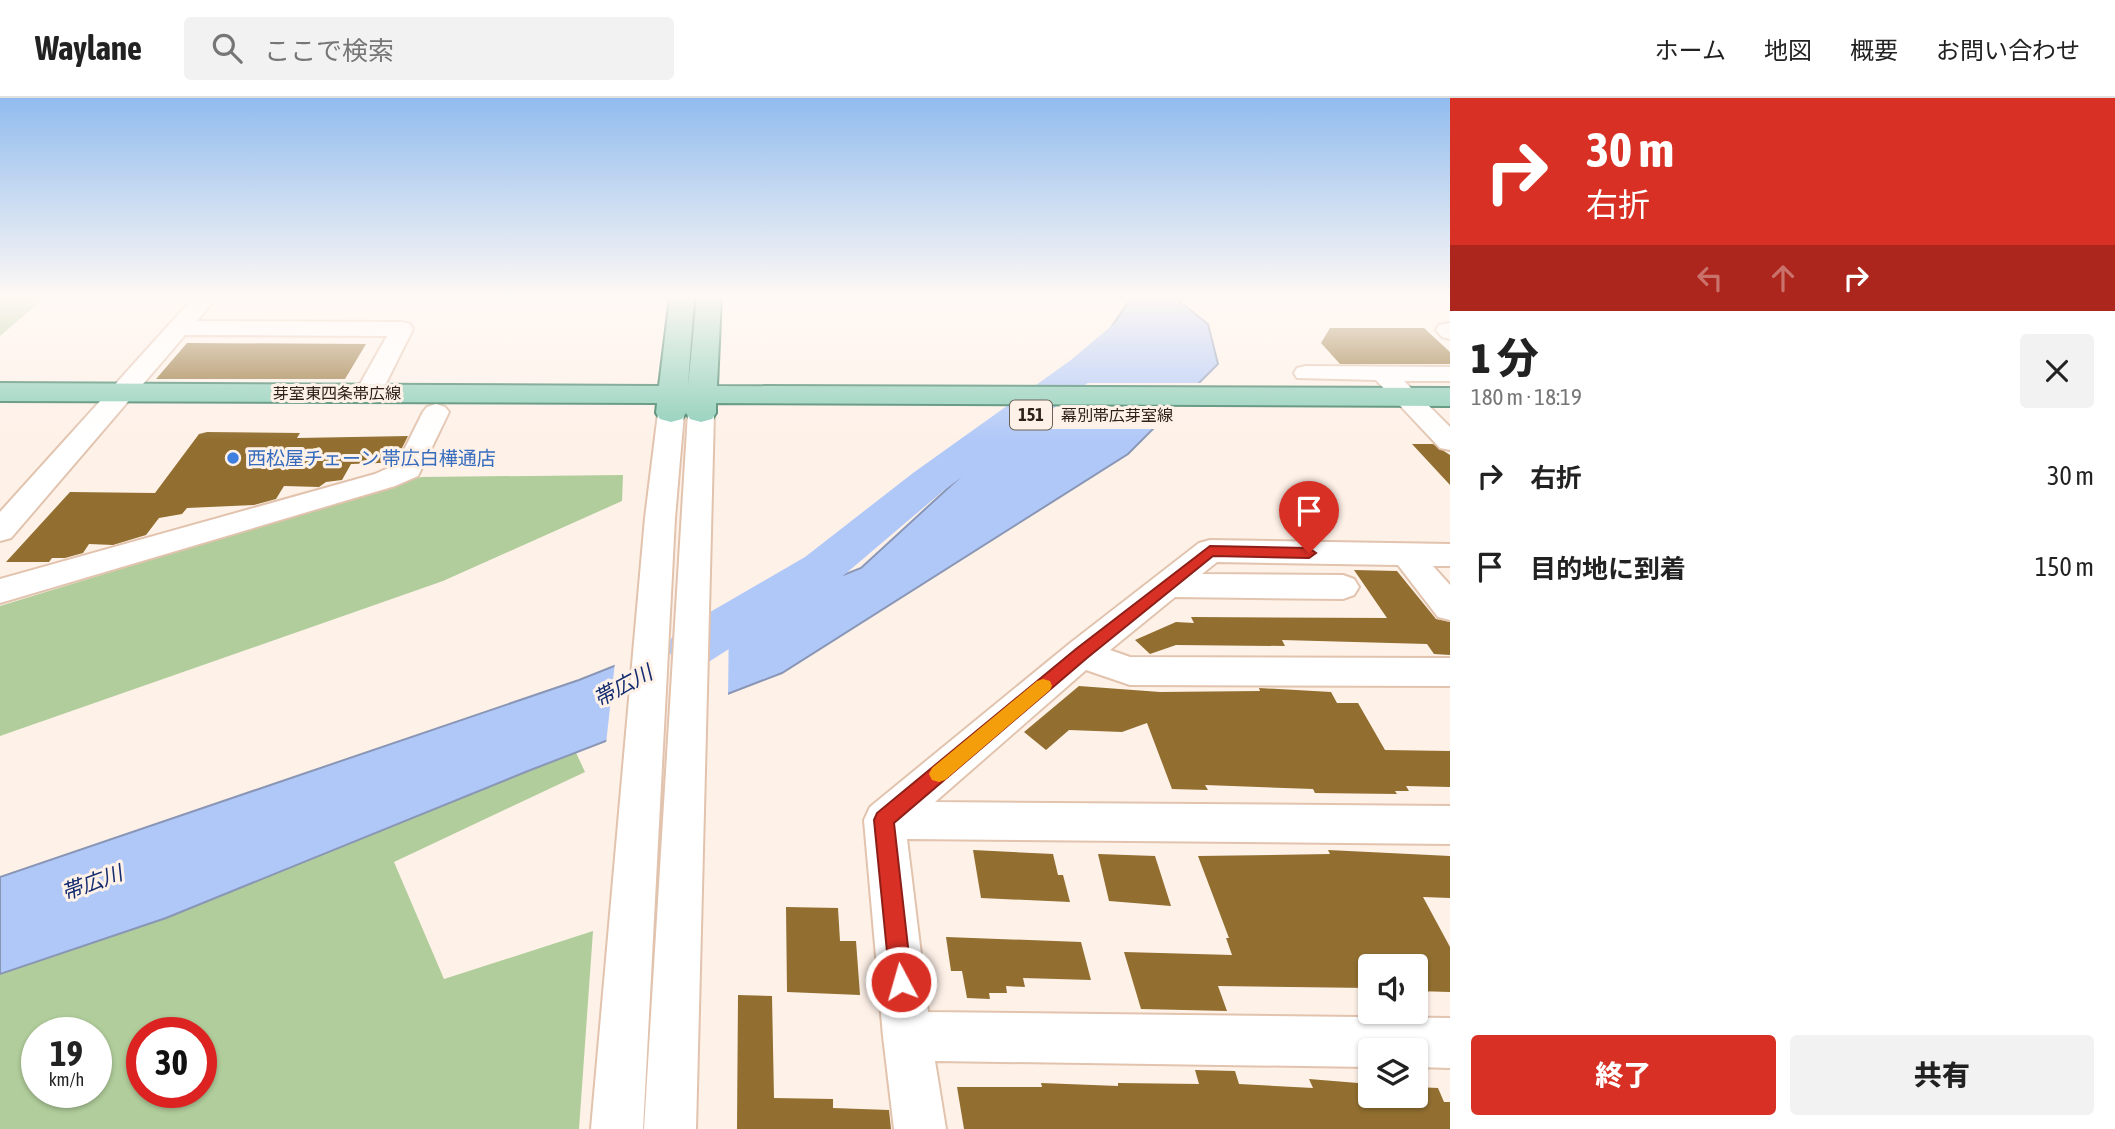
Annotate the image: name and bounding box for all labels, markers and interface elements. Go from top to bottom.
search box [184,17,674,80]
text: Waylane [35,29,142,67]
icon: search [208,29,246,67]
text: ここで検索 [264,36,394,66]
text: ホーム [1655,37,1726,64]
text: 地図 [1764,37,1812,64]
text: 概要 [1850,37,1898,64]
text: お問い合わせ [1936,37,2080,64]
text: 30 m [1586,121,1674,177]
icon: right [1471,126,1562,217]
text: 右折 [1586,186,1650,223]
icon: left [1691,259,1729,297]
icon: ahead [1764,259,1802,297]
icon: right [1837,259,1875,297]
text: 1 分 [1471,334,1539,382]
button: close [2020,334,2094,408]
street label: 芽室東四条帯広線 [273,384,401,402]
text: 180 m · 18:19 [1471,384,1582,410]
road number: 151 [1010,400,1052,430]
street label: 幕別帯広芽室線 [1061,406,1173,424]
place label: 西松屋チェーン 帯広白樺通店 [247,447,496,469]
marker: 西松屋チェーン 帯広白樺通店 [225,450,241,466]
icon: right [1471,457,1509,495]
text: 30 m [2047,461,2094,491]
text: 右折 [1530,463,1582,493]
pin [1279,481,1339,553]
icon: arrive [1290,492,1328,530]
icon: arrive [1471,548,1509,586]
text: 150 m [2035,552,2094,582]
text: 目的地に到着 [1530,554,1686,584]
water label: 帯広川 [589,659,658,711]
water label: 帯広川 [58,859,127,904]
position arrow [864,945,938,1019]
map controls [1358,954,1428,1108]
button: sound [1358,954,1428,1024]
speed limit sign: 30 [126,1017,217,1108]
text: 19 [50,1033,83,1073]
button: 終了 [1471,1035,1776,1115]
button: 共有 [1790,1035,2094,1115]
button: layers [1358,1038,1428,1108]
text: km/h [49,1069,84,1090]

